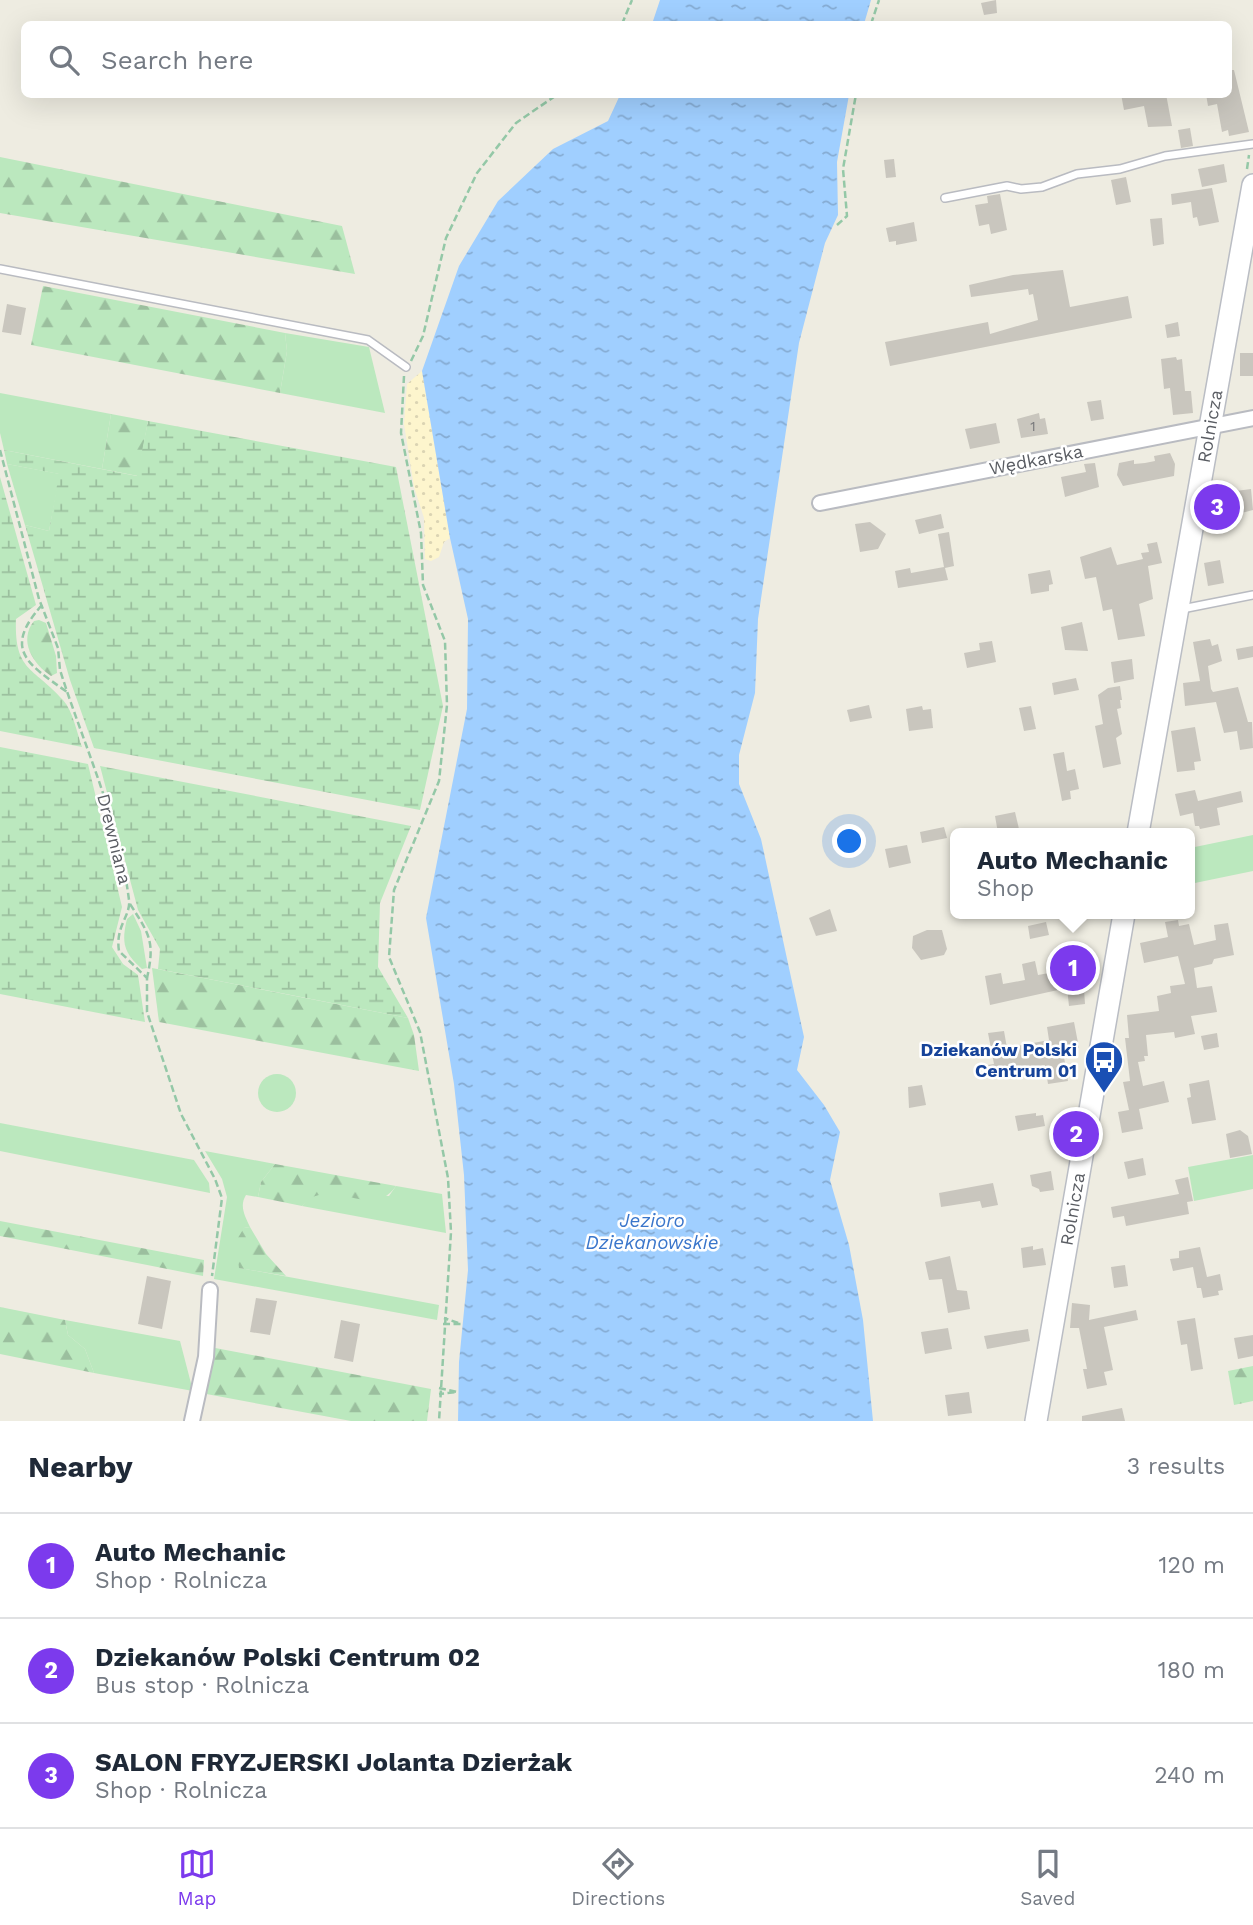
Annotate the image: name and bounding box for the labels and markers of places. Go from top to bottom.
pin: 3 [1194,481,1240,533]
pin: 1 [1050,942,1096,994]
place label: Dziekanów Polski Centrum 01 [921,1039,1077,1081]
bus stop icon: Dziekanów Polski Centrum 01 [1083,1039,1125,1094]
pin: 2 [1053,1108,1099,1160]

